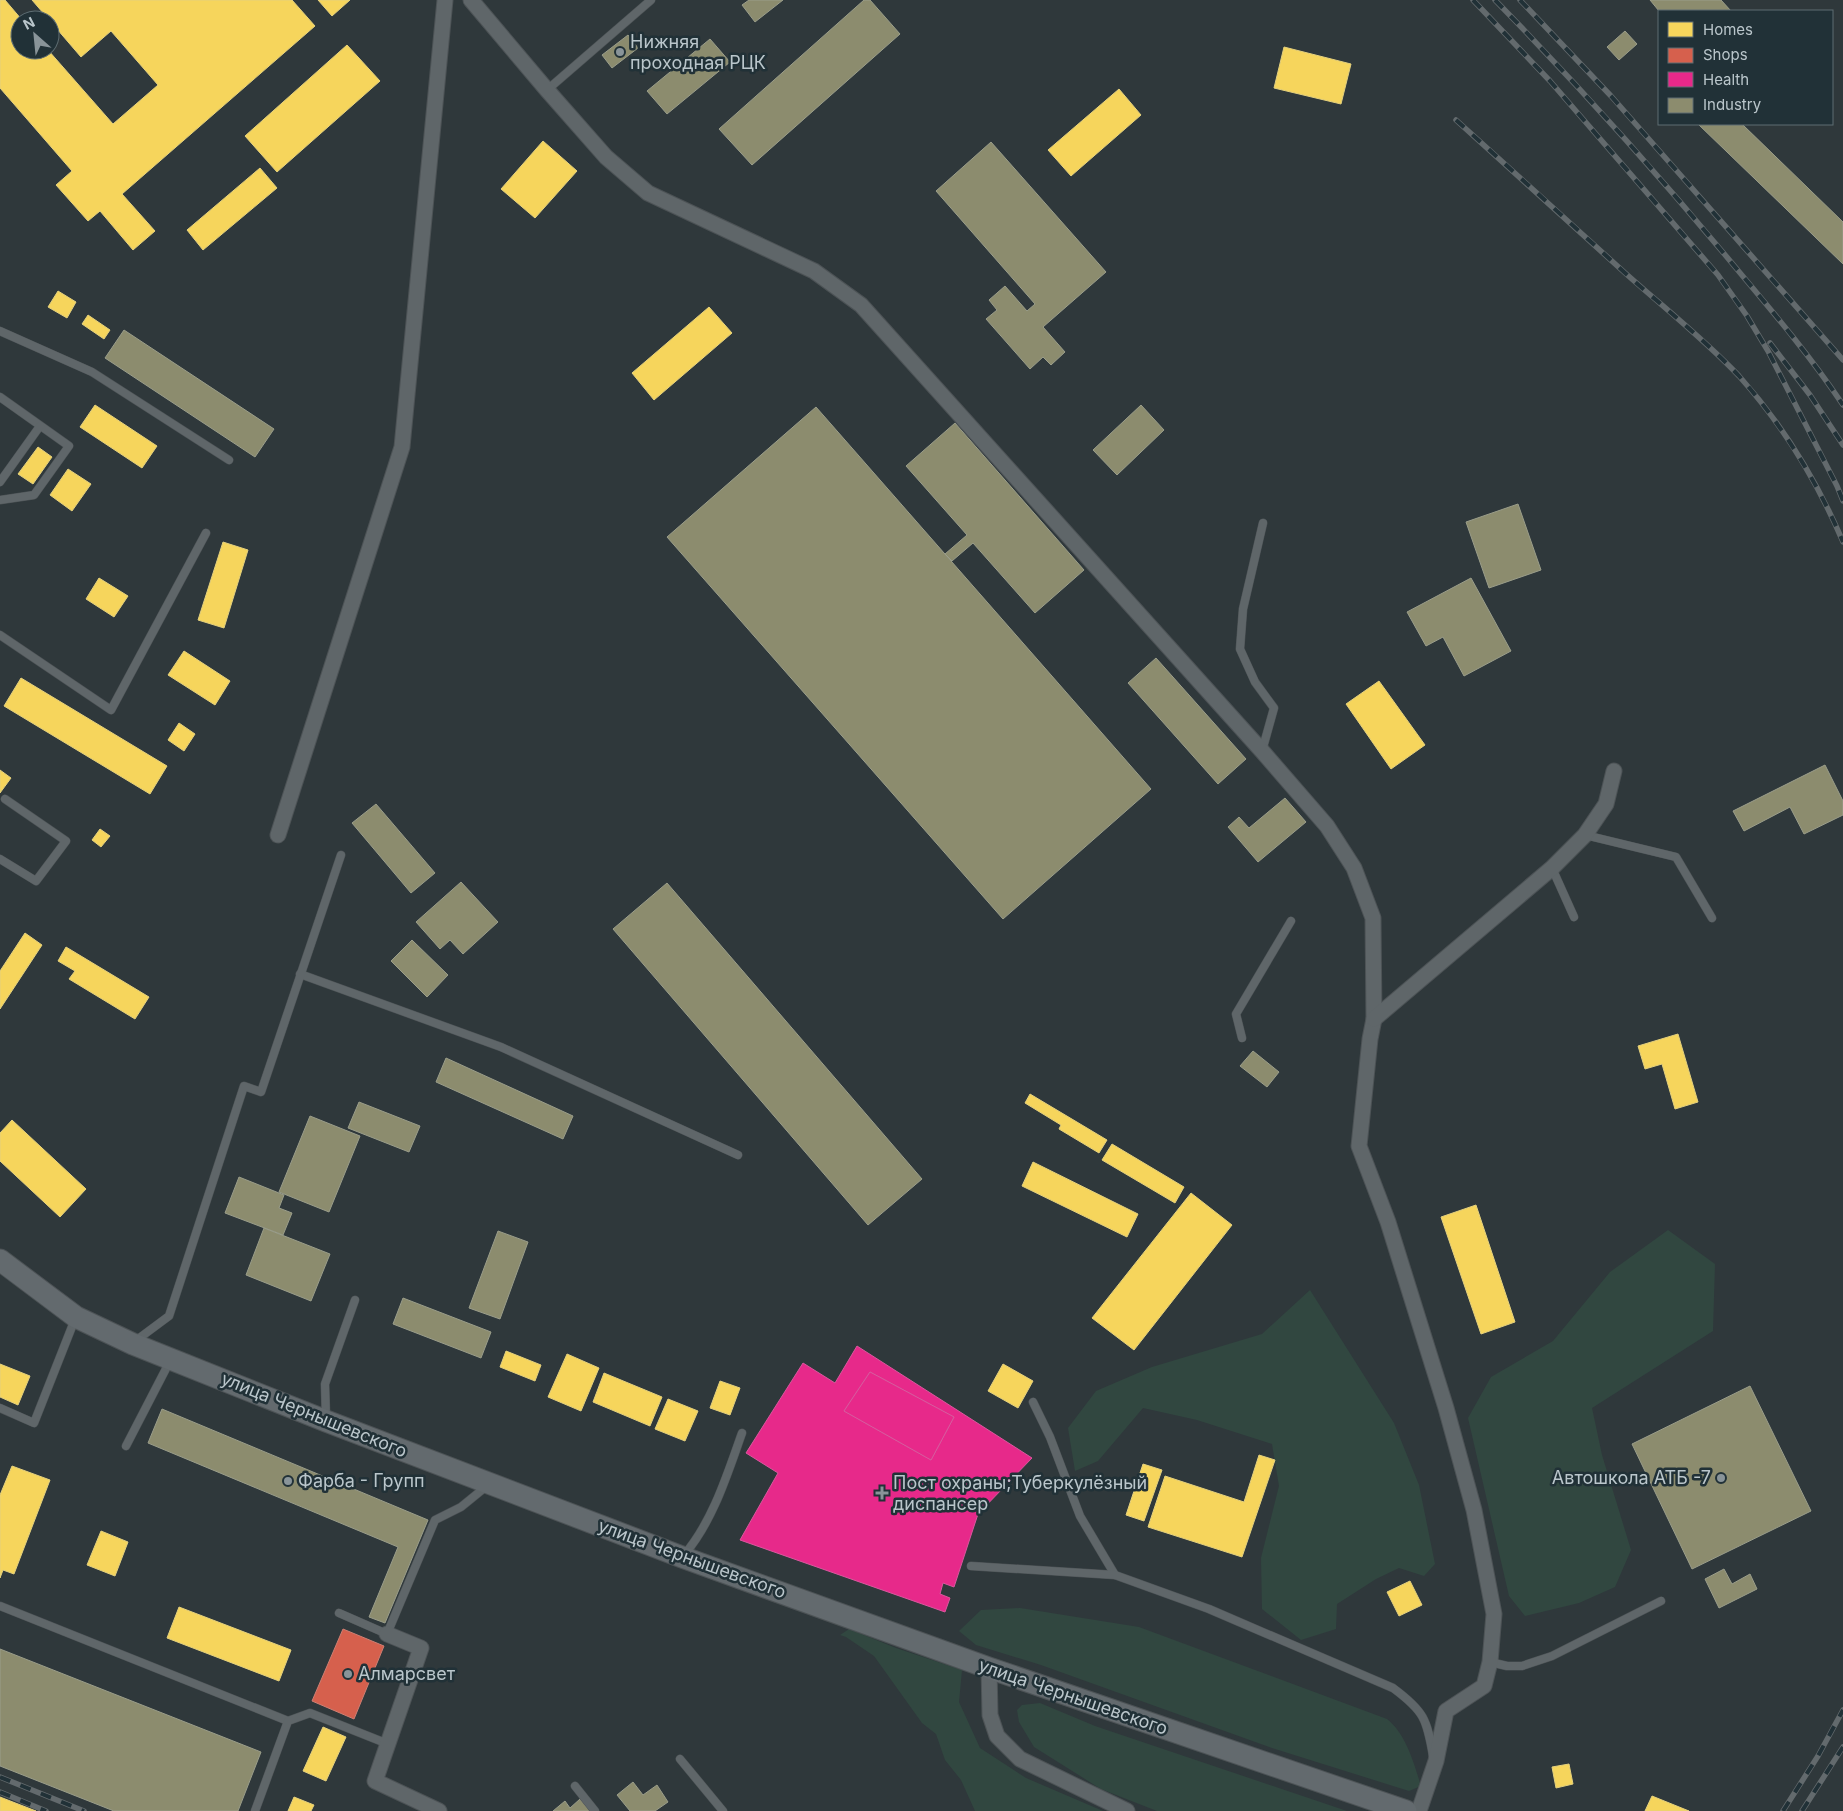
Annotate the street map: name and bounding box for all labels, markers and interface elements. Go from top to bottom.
north arrow [10,10,60,60]
legend [1658,10,1833,125]
text: N [20,13,37,33]
text: Homes [1703,20,1753,39]
place label: Нижняя проходная РЦК [630,31,766,73]
text: Shops [1703,45,1748,64]
marker: Нижняя проходная РЦК [614,46,626,58]
text: Health [1703,70,1749,89]
text: Industry [1703,95,1762,114]
street label: улица Чернышевского [218,1368,410,1461]
place label: Автошкола АТБ -7 [1552,1467,1711,1488]
place label: Фарба - Групп [298,1470,425,1491]
place label: Пост охраны;Туберкулёзный диспансер [893,1472,1147,1514]
marker: Автошкола АТБ -7 [1715,1472,1727,1484]
marker: Фарба - Групп [282,1475,294,1487]
marker: Пост охраны;Туберкулёзный диспансер [875,1486,889,1500]
street label: улица Чернышевского [595,1515,789,1602]
street label: улица Чернышевского [976,1654,1170,1739]
place label: Алмарсвет [358,1663,456,1684]
marker: Алмарсвет [342,1668,354,1680]

